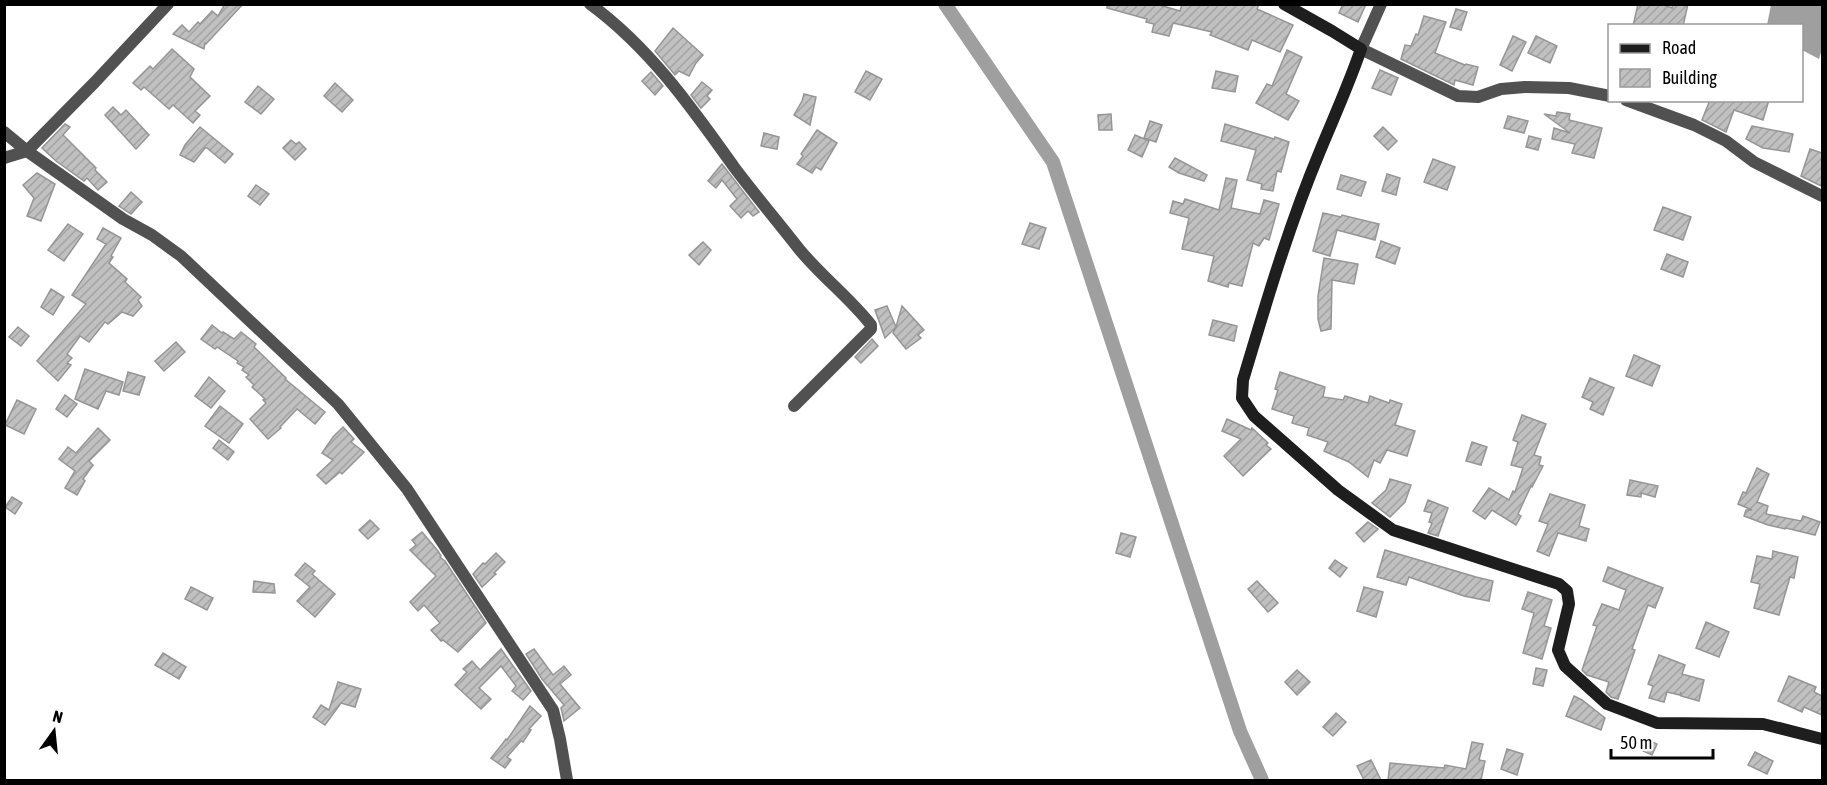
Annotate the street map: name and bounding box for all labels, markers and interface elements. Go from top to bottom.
legend [1608,24,1803,102]
text: Road [1662,37,1696,58]
text: Building [1662,67,1717,88]
north arrow [24,701,84,761]
text: N [51,707,65,726]
scale bar [1611,722,1713,760]
text: 50 m [1620,732,1652,753]

